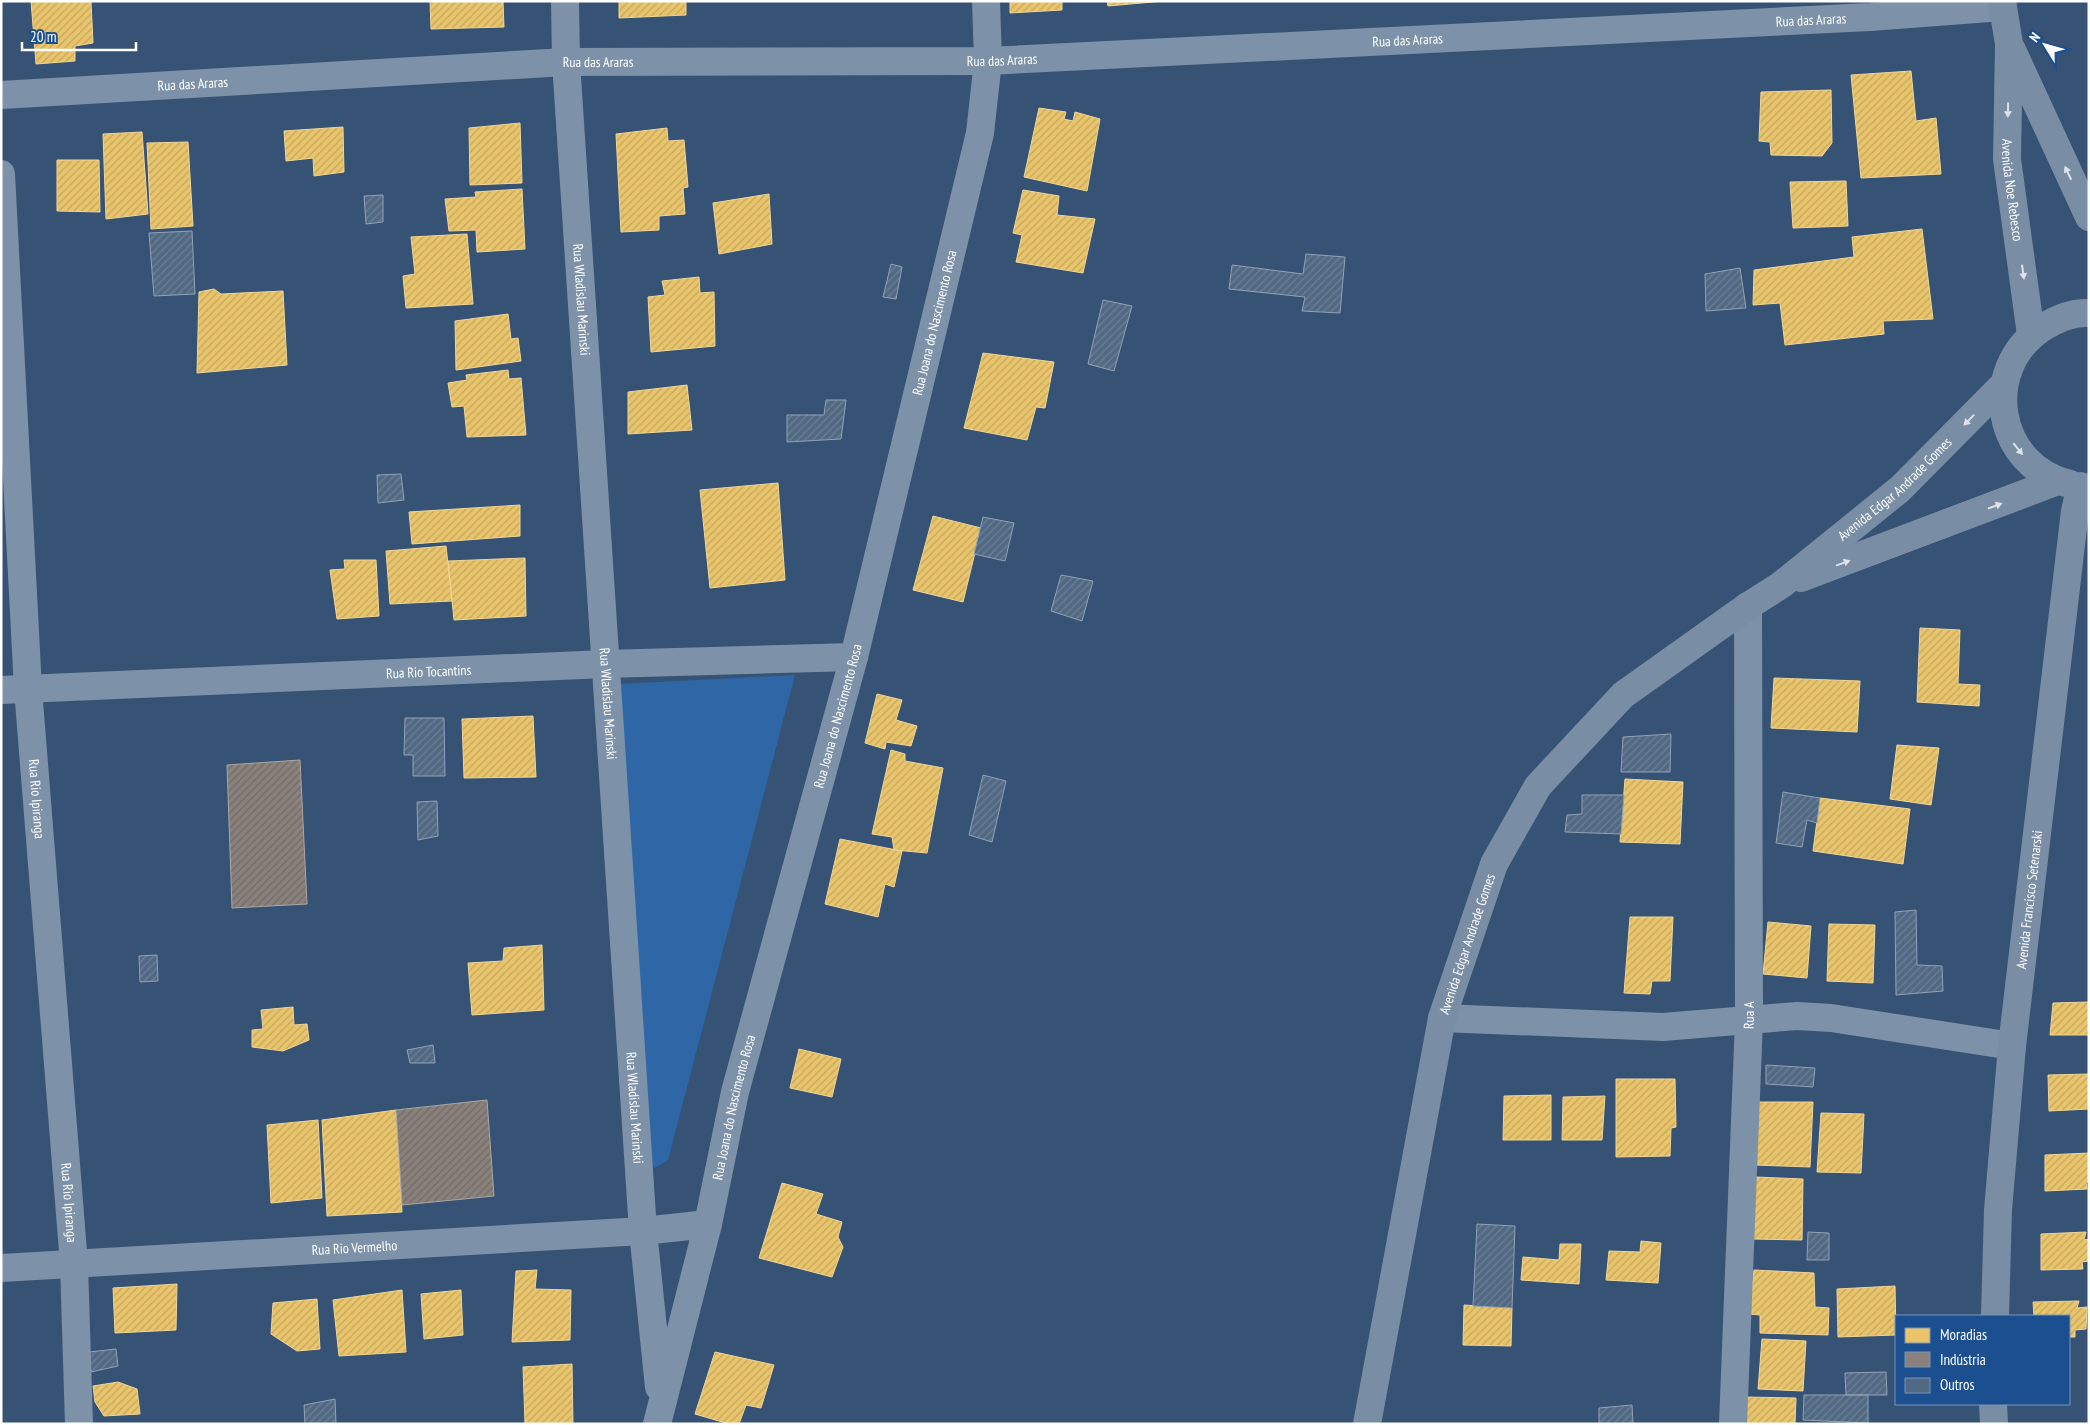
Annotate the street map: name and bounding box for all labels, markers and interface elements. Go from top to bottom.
street label: Rua das Araras [1775,9,1847,31]
scale bar [22,20,136,52]
north arrow [2020,20,2070,70]
text: 20 m [30,27,56,46]
street label: Rua das Araras [1372,29,1444,51]
text: N [2025,29,2044,46]
street label: Rua das Araras [967,50,1038,70]
street label: Rua das Araras [563,53,634,71]
street label: Rua das Araras [157,73,229,95]
one-way arrow [2004,103,2012,119]
street label: Avenida Noe Rebesco [1998,139,2027,242]
one-way arrow [2064,166,2072,180]
street label: Rua Wladislau Marinski [569,243,594,356]
street label: Rua Joana do Nascimento Rosa [908,248,961,397]
one-way arrow [2019,264,2027,280]
one-way arrow [1963,414,1975,426]
street label: Avenida Edgar Andrade Gomes [1834,433,1956,545]
one-way arrow [2013,442,2024,455]
one-way arrow [1988,501,2002,509]
one-way arrow [1836,559,1851,567]
street label: Rua Joana do Nascimento Rosa [810,642,866,790]
street label: Rua Wladislau Marinski [596,647,621,760]
street label: Rua Rio Tocantins [386,661,472,682]
street label: Rua Rio Ipiranga [25,758,49,839]
street label: Avenida Francisco Setenarski [2012,829,2046,970]
street label: Avenida Edgar Andrade Gomes [1435,871,1499,1017]
street label: Rua A [1740,1001,1758,1029]
street label: Rua Joana do Nascimento Rosa [708,1033,759,1181]
street label: Rua Wladislau Marinski [622,1051,648,1164]
street label: Rua Rio Ipiranga [57,1162,81,1243]
street label: Rua Rio Vermelho [311,1236,398,1259]
legend [1895,1315,2070,1405]
text: Moradias [1940,1325,1987,1344]
text: Indústria [1940,1350,1986,1369]
text: Outros [1940,1375,1975,1394]

